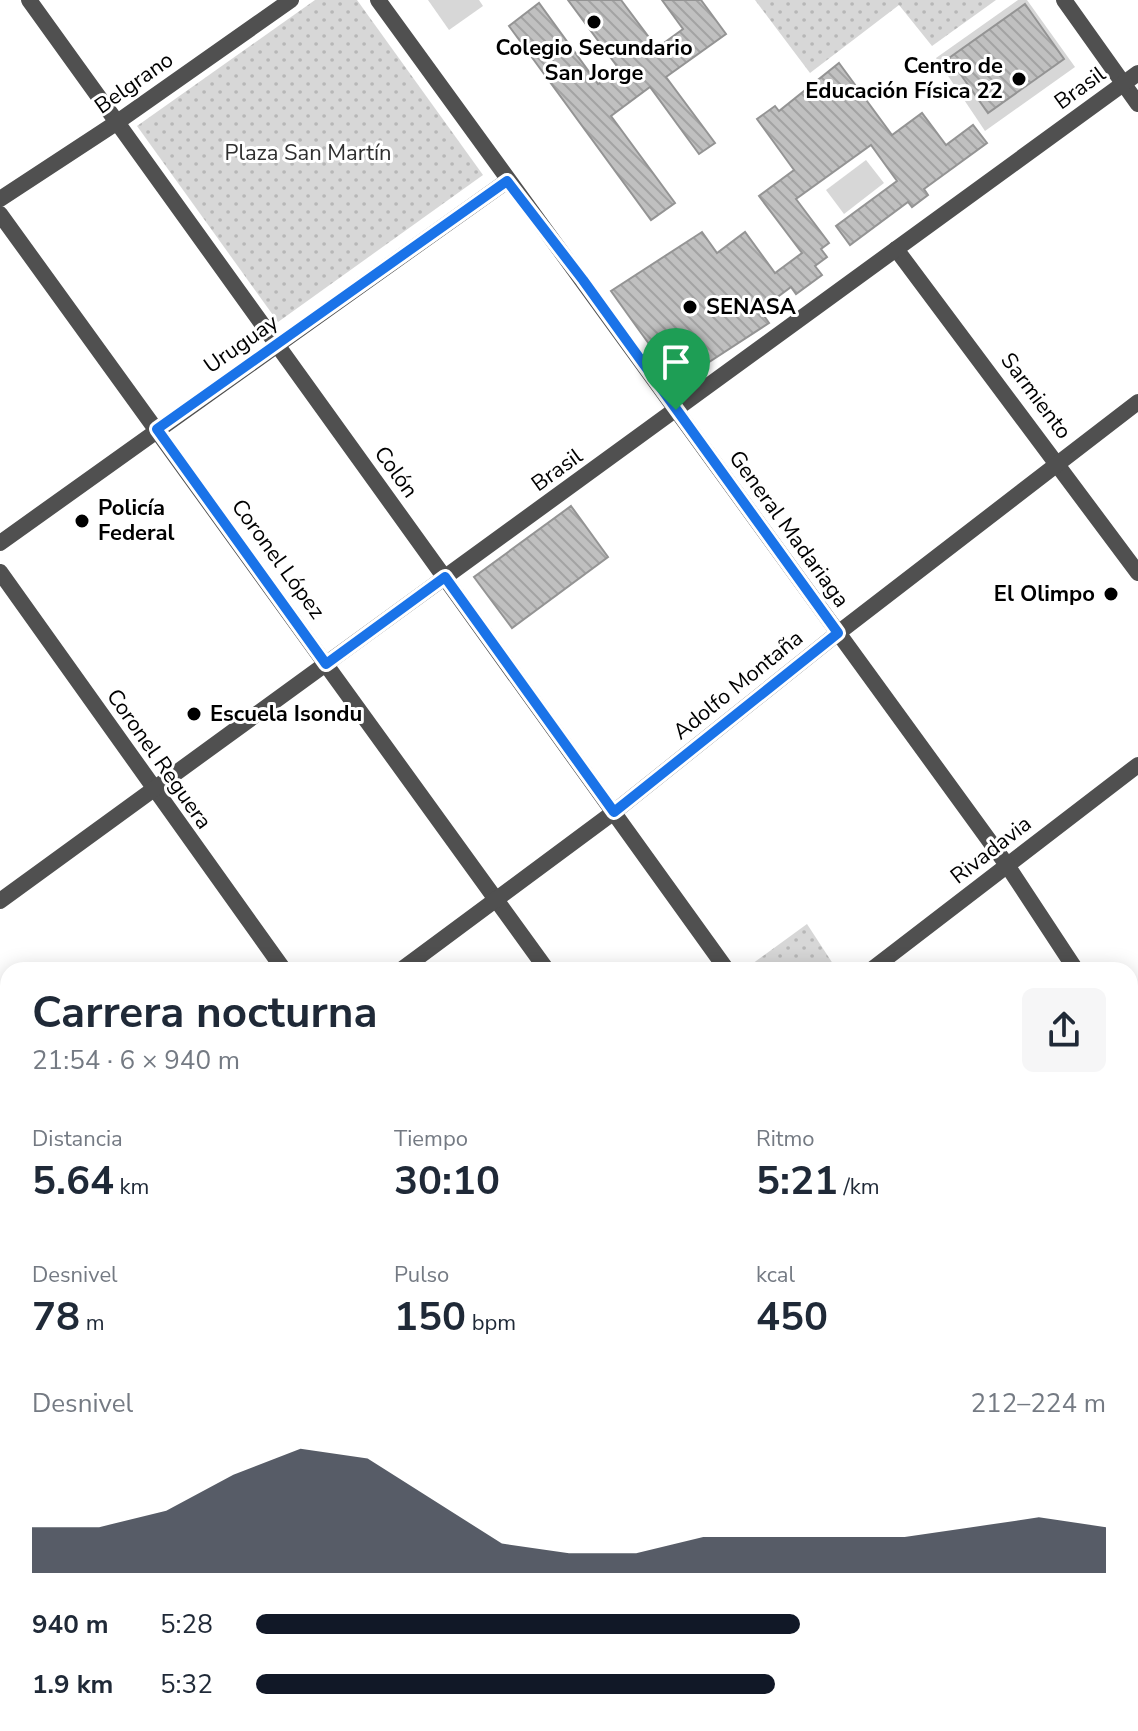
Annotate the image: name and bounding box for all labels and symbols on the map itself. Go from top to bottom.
marker: Colegio Secundario San Jorge [585,13,603,31]
place label: Colegio Secundario San Jorge [495,33,693,88]
street label: Belgrano [89,45,179,121]
place label: Centro de Educación Física 22 [805,51,1003,106]
street label: Brasil [1048,59,1112,117]
marker: Centro de Educación Física 22 [1010,70,1028,88]
park label: Plaza San Martín [224,138,392,168]
place label: SENASA [706,292,796,322]
marker: SENASA [681,298,699,316]
street label: Uruguay [198,307,285,380]
pin [642,328,710,410]
street label: Sarmiento [994,347,1078,445]
street label: Colón [367,440,425,504]
street label: Brasil [525,441,589,499]
street label: General Madariaga [722,444,856,614]
place label: Policía Federal [98,493,175,548]
street label: Coronel López [224,493,332,625]
marker: Policía Federal [73,512,91,530]
place label: El Olimpo [994,579,1095,609]
marker: El Olimpo [1102,585,1120,603]
street label: Adolfo Montaña [667,623,809,747]
street label: Coronel Reguera [99,683,219,835]
place label: Escuela Isondu [210,699,362,729]
marker: Escuela Isondu [185,705,203,723]
street label: Rivadavia [944,809,1038,891]

